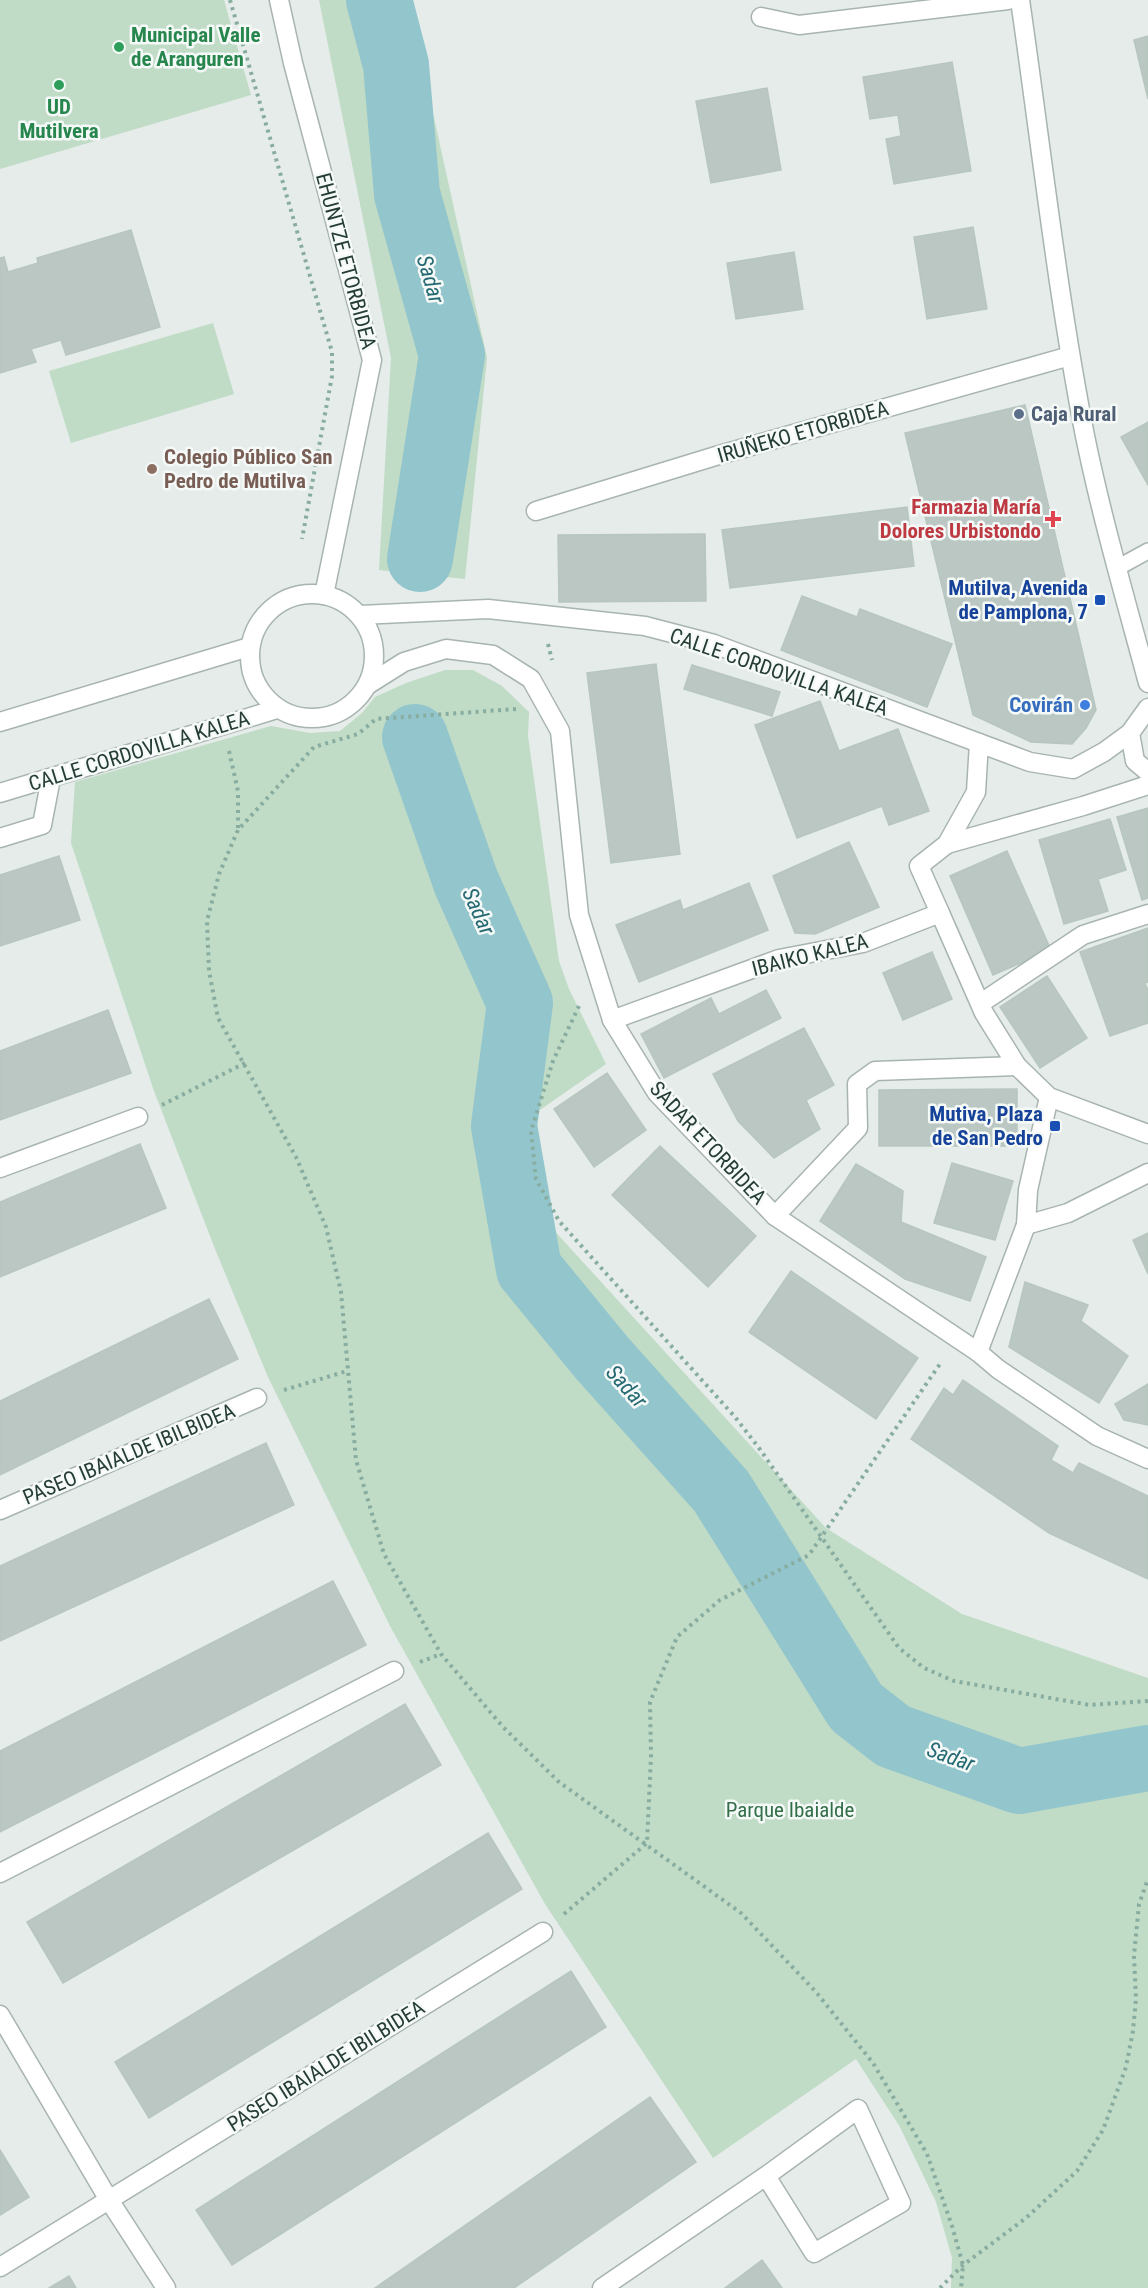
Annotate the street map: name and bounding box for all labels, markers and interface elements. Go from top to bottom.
place label: Municipal Valle de Aranguren [131,23,260,71]
marker: Municipal Valle de Aranguren [112,40,126,54]
marker: UD Mutilvera [52,78,66,92]
place label: UD Mutilvera [19,95,99,143]
street label: EHUNTZE ETORBIDEA [311,170,381,352]
water label: Sadar [412,252,449,306]
street label: IRUÑEKO ETORBIDEA [715,396,891,468]
place label: Caja Rural [1031,402,1117,426]
marker: Caja Rural [1012,407,1026,421]
place label: Colegio Público San Pedro de Mutilva [164,445,333,493]
marker: Colegio Público San Pedro de Mutilva [145,462,159,476]
place label: Farmazia María Dolores Urbistondo [880,495,1041,543]
marker: Farmazia María Dolores Urbistondo [1046,512,1060,526]
place label: Mutilva, Avenida de Pamplona, 7 [948,576,1088,624]
marker: Mutilva, Avenida de Pamplona, 7 [1093,593,1107,607]
street label: CALLE CORDOVILLA KALEA [667,623,891,721]
place label: Covirán [1009,693,1073,717]
marker: Covirán [1078,698,1092,712]
street label: CALLE CORDOVILLA KALEA [26,706,252,796]
water label: Sadar [457,884,500,939]
street label: IBAIKO KALEA [749,929,871,981]
street label: SADAR ETORBIDEA [645,1077,771,1209]
place label: Mutiva, Plaza de San Pedro [929,1102,1043,1150]
marker: Mutiva, Plaza de San Pedro [1048,1119,1062,1133]
water label: Sadar [601,1360,653,1413]
street label: PASEO IBAIALDE IBILBIDEA [19,1398,239,1510]
water label: Sadar [924,1736,978,1777]
park label: Parque Ibaialde [726,1798,855,1822]
street label: PASEO IBAIALDE IBILBIDEA [223,1995,429,2137]

